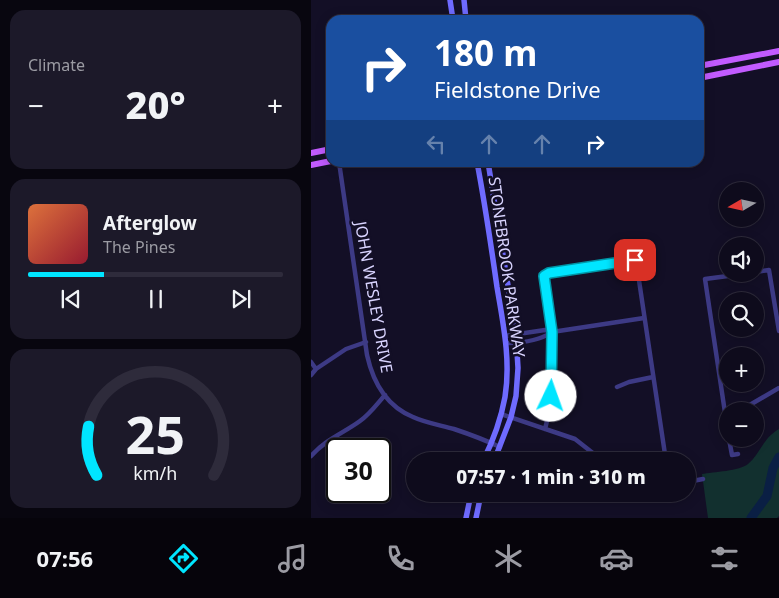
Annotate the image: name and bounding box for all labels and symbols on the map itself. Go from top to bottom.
street label: STONEBROOK PARKWAY [483,175,531,359]
north arrow [719,182,763,228]
street label: JOHN WESLEY DRIVE [349,217,398,375]
pin [614,239,656,281]
position arrow [524,369,576,421]
speed limit sign: 30 [326,438,391,503]

